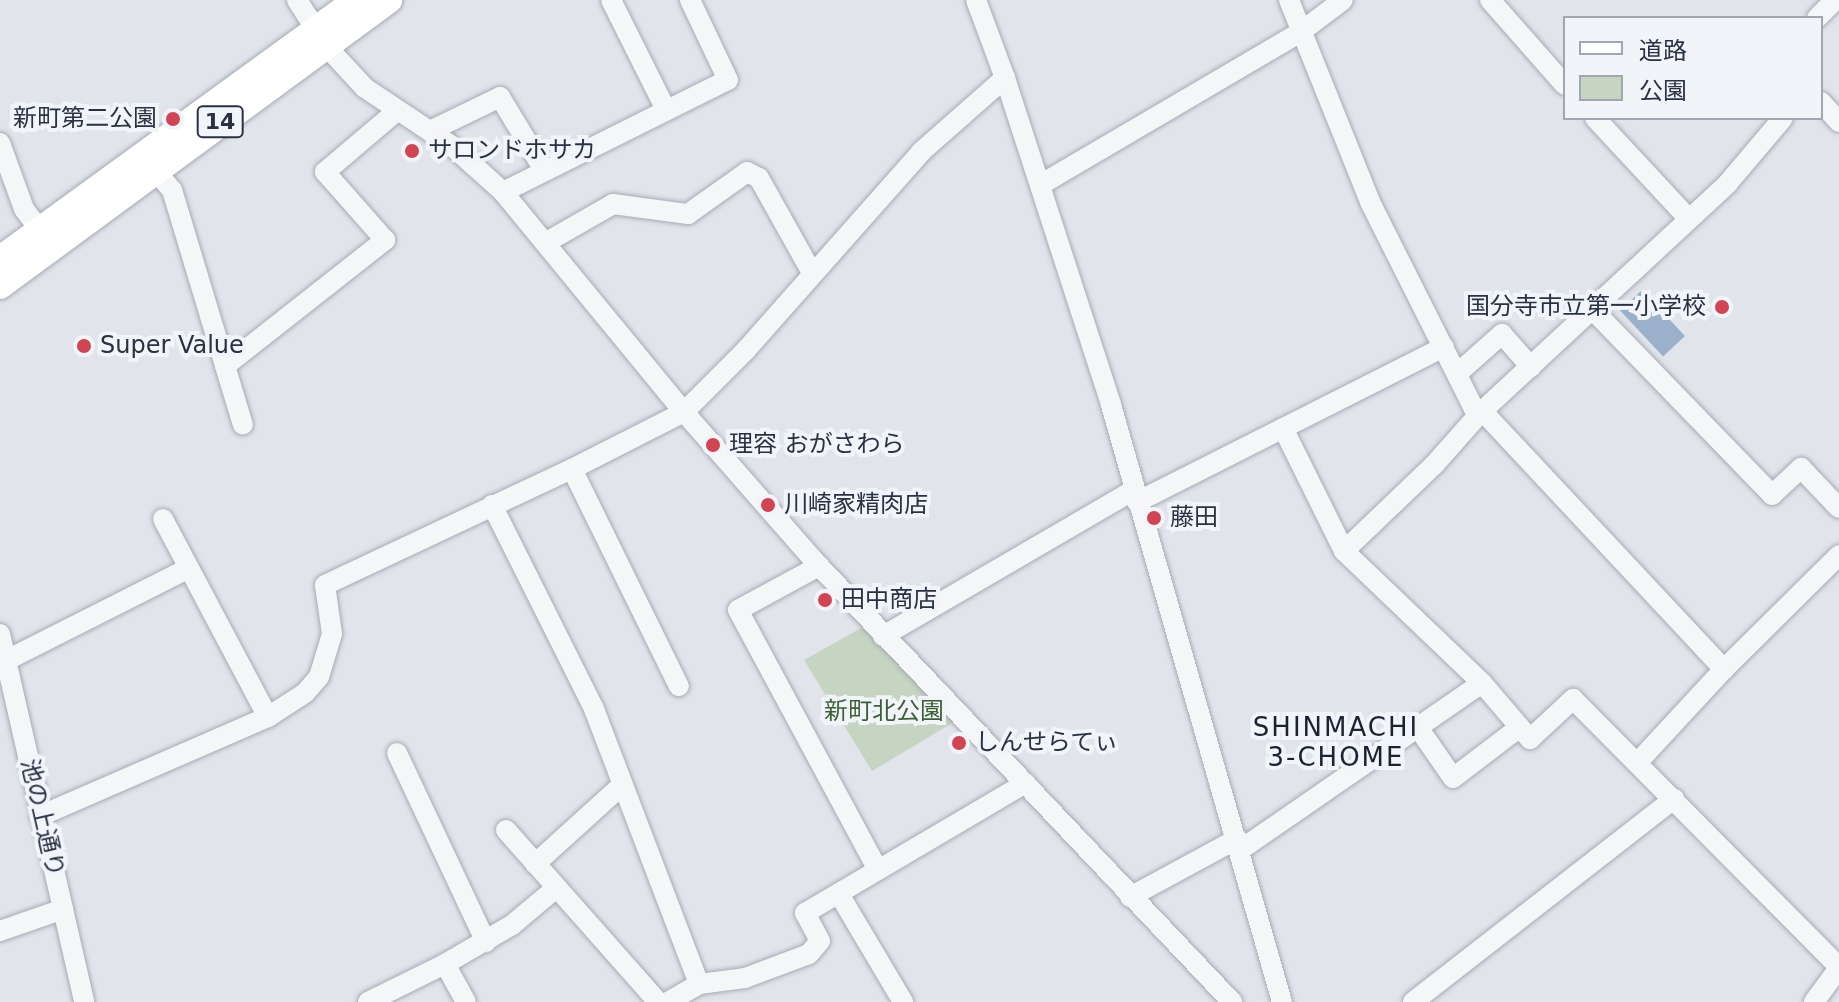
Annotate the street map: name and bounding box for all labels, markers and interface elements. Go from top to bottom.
legend [1563,16,1823,120]
text: 道路 [1639,37,1687,65]
text: 公園 [1639,77,1687,105]
road number: 14 [196,104,244,140]
place label: 新町第二公園 [13,105,157,133]
marker: 新町第二公園 [164,110,182,128]
place label: サロンドホサカ [428,137,596,165]
marker: サロンドホサカ [403,142,421,160]
place label: 国分寺市立第一小学校 [1466,293,1706,321]
marker: 国分寺市立第一小学校 [1713,298,1731,316]
place label: Super Value [100,332,244,360]
marker: Super Value [75,337,93,355]
place label: 理容 おがさわら [729,431,905,459]
marker: 理容 おがさわら [704,436,722,454]
place label: 川崎家精肉店 [784,491,928,519]
marker: 川崎家精肉店 [759,496,777,514]
place label: 藤田 [1170,504,1218,532]
marker: 藤田 [1145,509,1163,527]
place label: 田中商店 [841,586,937,614]
marker: 田中商店 [816,591,834,609]
park label: 新町北公園 [824,698,944,726]
district label: SHINMACHI 3-CHOME [1253,712,1419,774]
place label: しんせらてぃ [975,729,1119,757]
marker: しんせらてぃ [950,734,968,752]
street label: 池の上通り [14,756,70,880]

